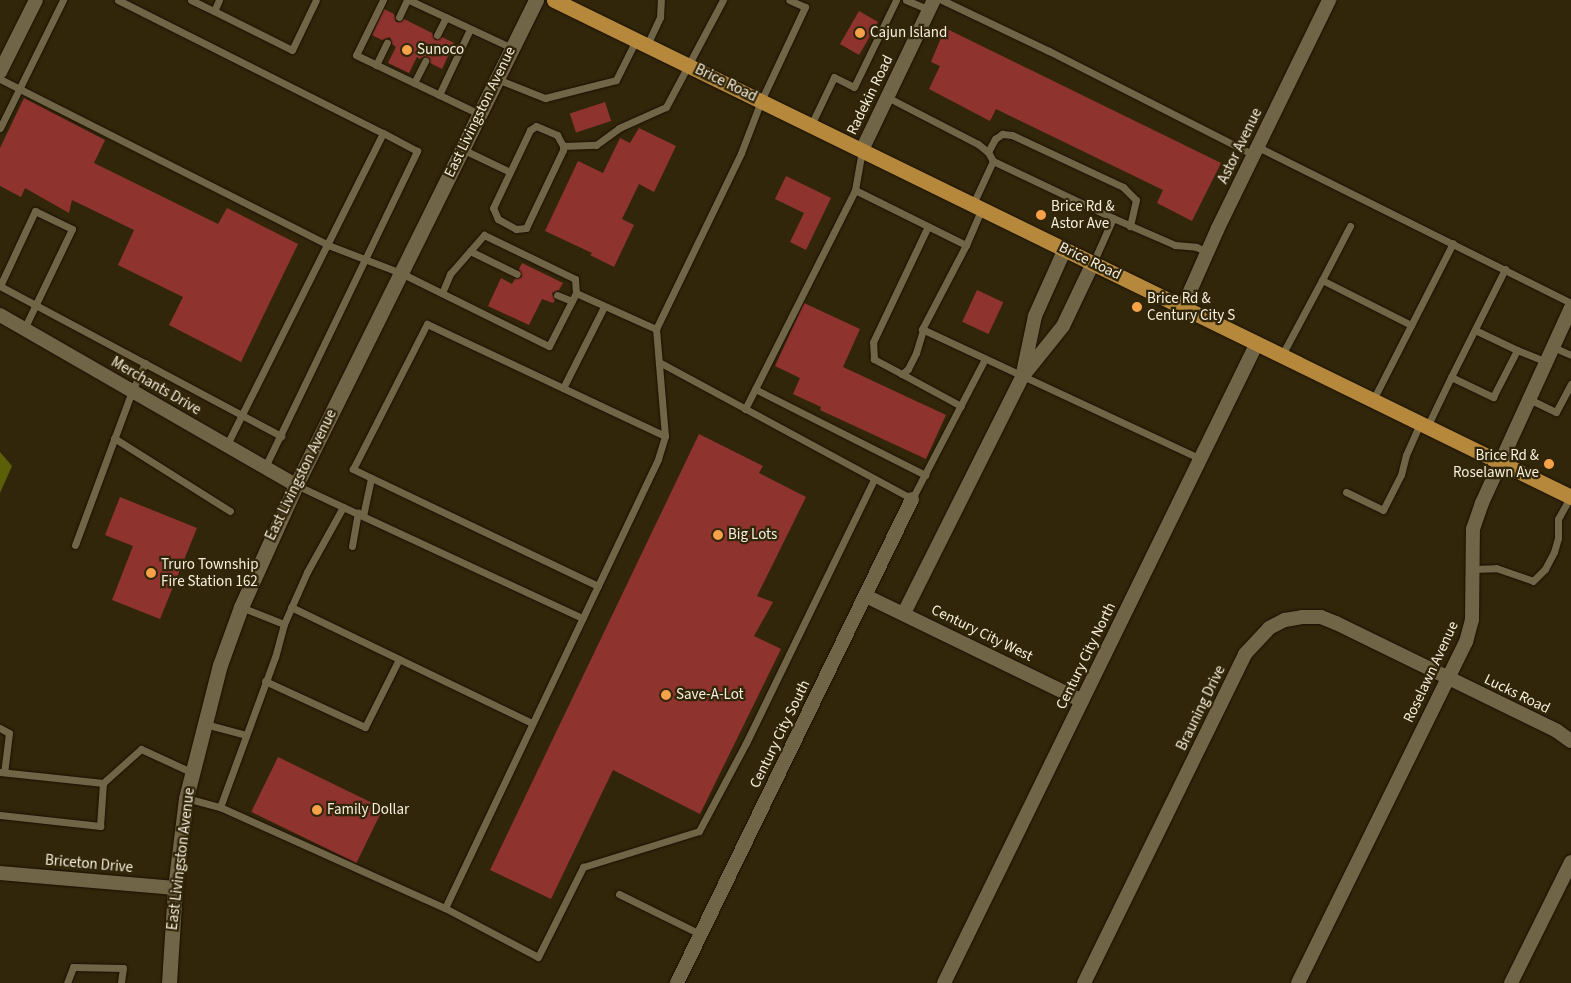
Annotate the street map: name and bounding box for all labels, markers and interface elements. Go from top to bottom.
place label: Cajun Island [870,24,947,42]
marker: Cajun Island [854,27,866,39]
place label: Sunoco [417,41,464,59]
marker: Sunoco [401,44,413,56]
street label: East Livingston Avenue [440,44,520,180]
street label: Radekin Road [843,52,897,138]
street label: Brice Road [692,60,760,106]
street label: Astor Avenue [1214,105,1266,187]
place label: Brice Rd & Astor Ave [1051,197,1115,232]
marker: Brice Rd & Astor Ave [1035,209,1047,221]
street label: Brice Road [1056,238,1124,284]
place label: Brice Rd & Century City S [1147,289,1235,324]
marker: Brice Rd & Century City S [1131,301,1143,313]
street label: Merchants Drive [108,353,204,419]
street label: East Livingston Avenue [261,407,341,543]
place label: Brice Rd & Roselawn Ave [1453,446,1539,481]
marker: Brice Rd & Roselawn Ave [1543,458,1555,470]
place label: Big Lots [728,526,777,544]
marker: Big Lots [712,529,724,541]
place label: Truro Township Fire Station 162 [161,555,258,590]
marker: Truro Township Fire Station 162 [145,567,157,579]
street label: Century City North [1052,600,1120,712]
street label: Century City West [928,601,1036,665]
street label: Roselawn Avenue [1400,618,1462,726]
street label: Brauning Drive [1173,662,1229,754]
street label: Lucks Road [1481,670,1553,718]
street label: Century City South [746,677,814,791]
place label: Save-A-Lot [676,686,744,704]
marker: Save-A-Lot [660,689,672,701]
street label: East Livingston Avenue [163,787,199,931]
place label: Family Dollar [327,801,409,819]
marker: Family Dollar [311,804,323,816]
street label: Briceton Drive [44,851,134,877]

